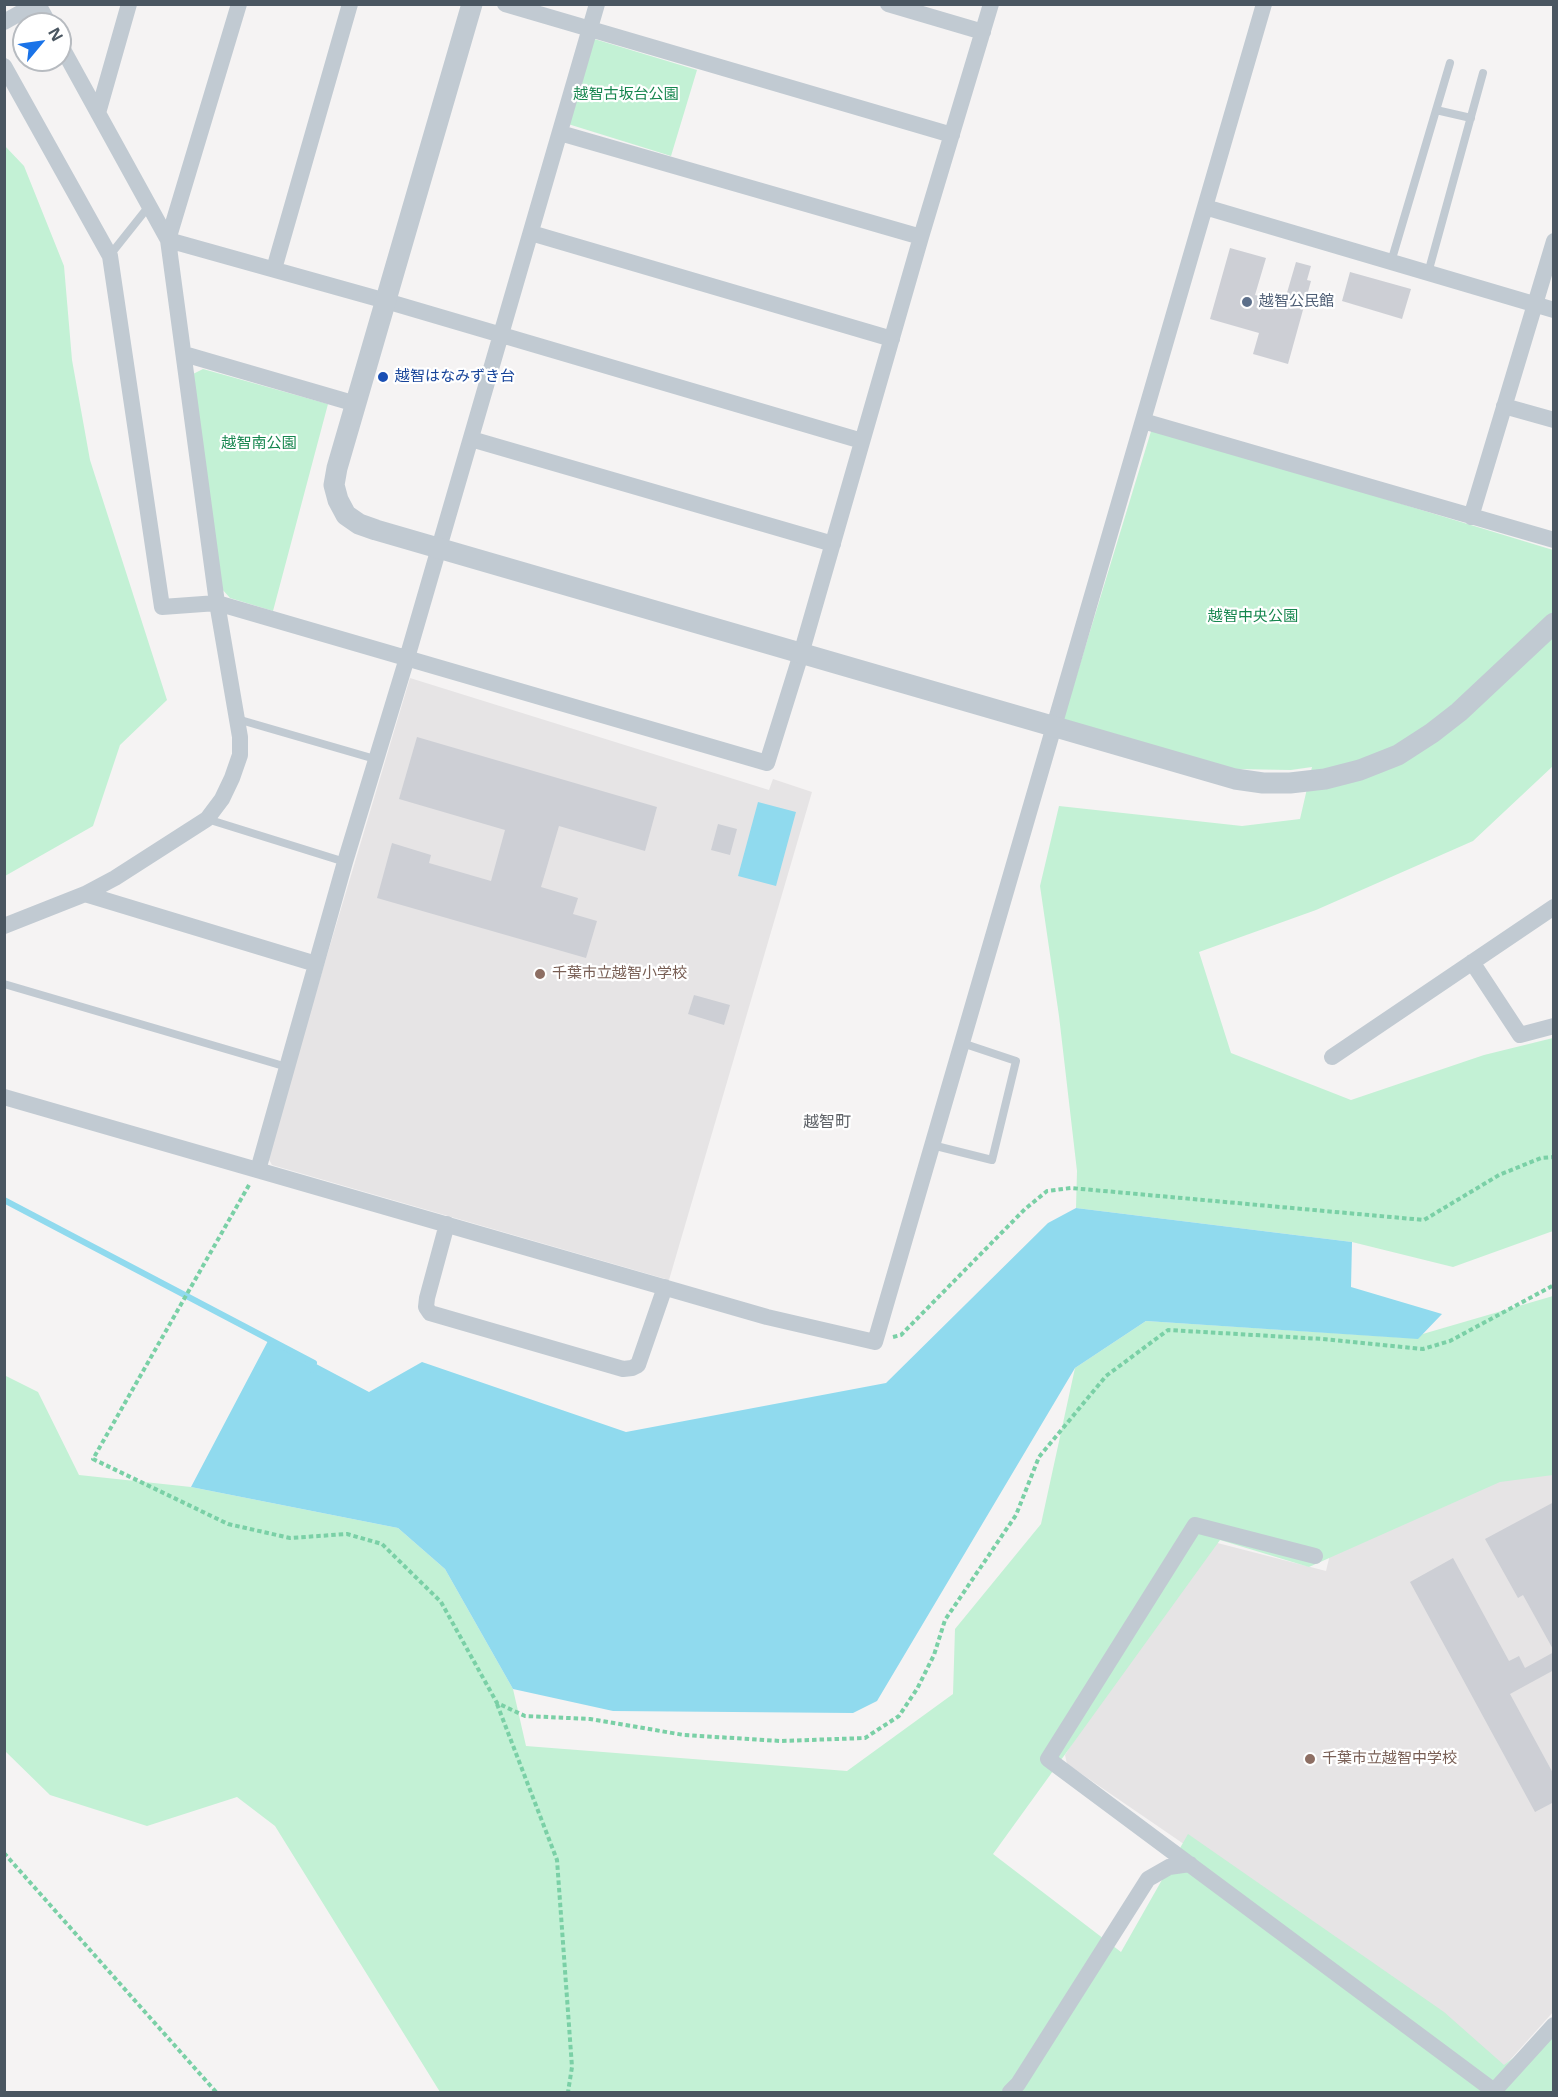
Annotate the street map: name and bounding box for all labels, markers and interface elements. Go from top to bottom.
north arrow [12,12,72,72]
text: N [43,23,69,45]
park label: 越智古坂台公園 [574,86,678,104]
place label: 越智公民館 [1259,293,1334,311]
marker: 越智公民館 [1240,295,1254,309]
place label: 越智はなみずき台 [395,368,515,386]
marker: 越智はなみずき台 [376,370,390,384]
park label: 越智南公園 [222,435,296,453]
park label: 越智中央公園 [1208,608,1298,626]
place label: 千葉市立越智小学校 [552,965,687,983]
marker: 千葉市立越智小学校 [533,967,547,981]
district label: 越智町 [803,1112,851,1132]
place label: 千葉市立越智中学校 [1322,1750,1457,1768]
marker: 千葉市立越智中学校 [1303,1752,1317,1766]

